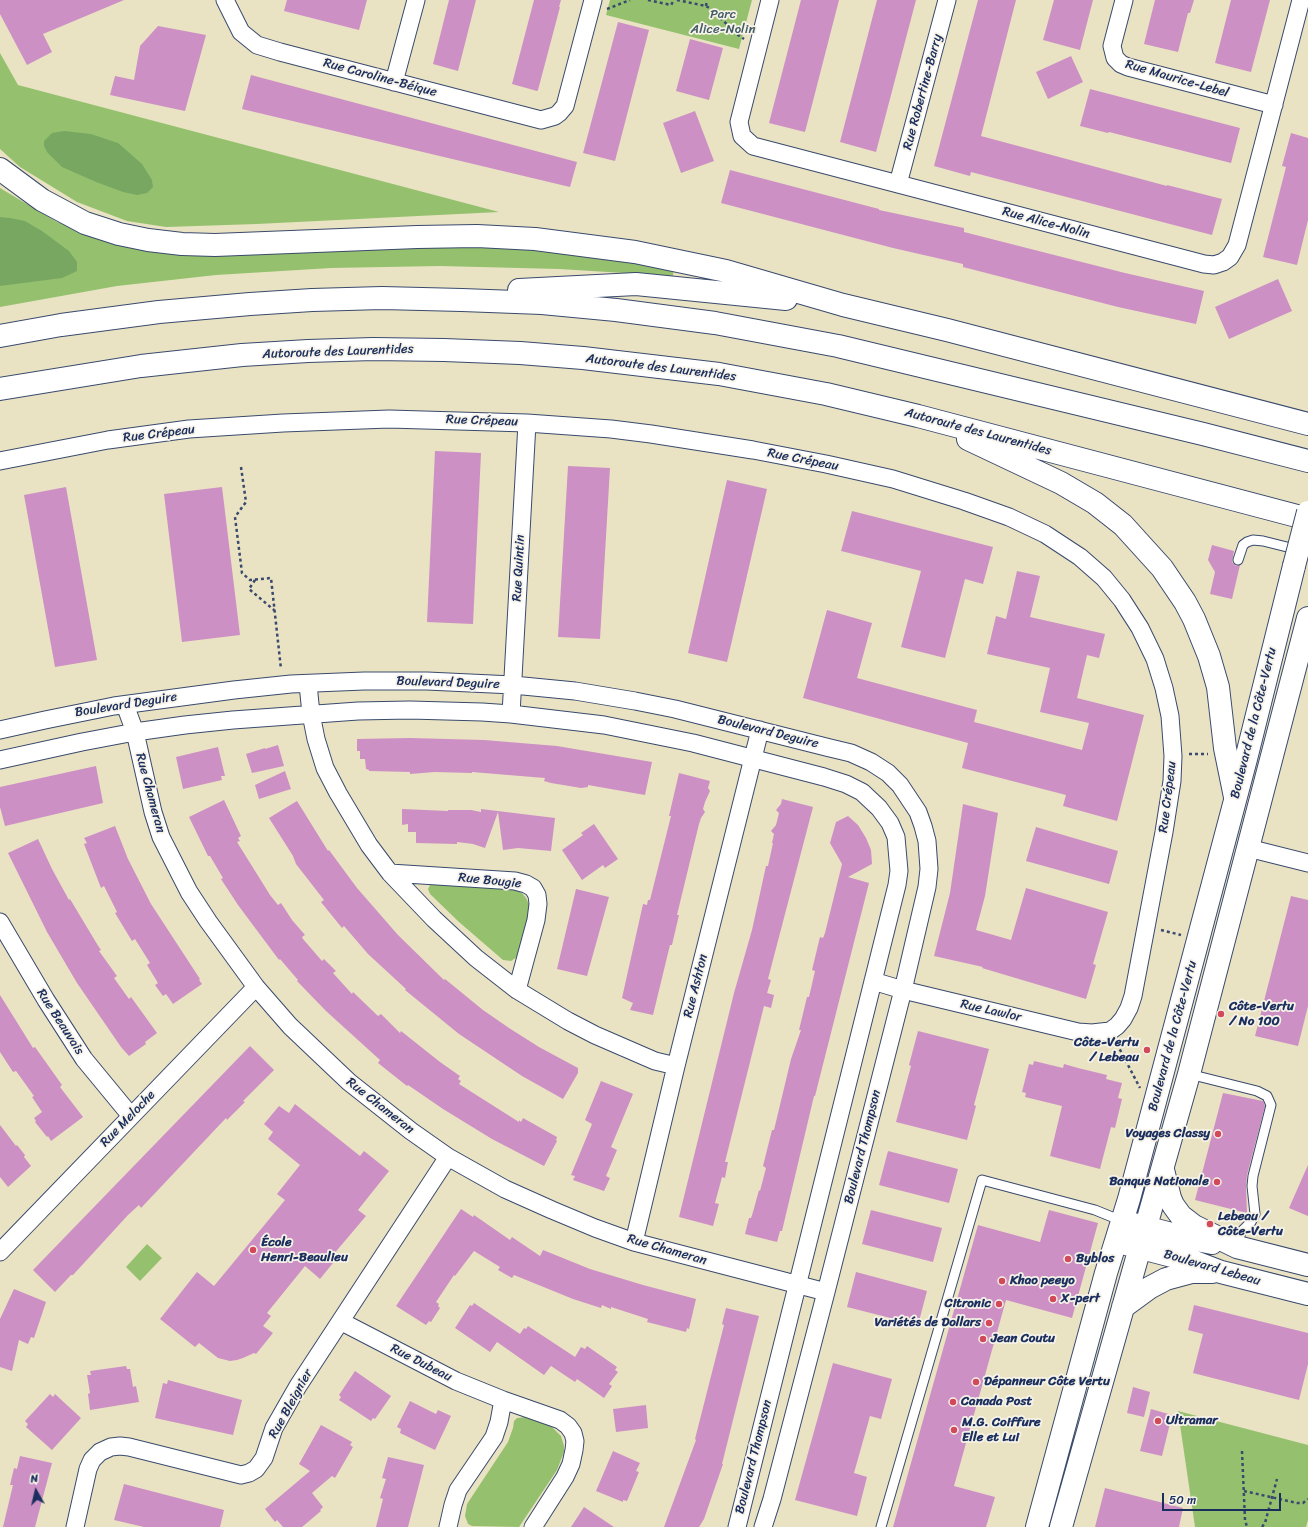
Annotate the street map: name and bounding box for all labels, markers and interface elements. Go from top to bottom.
park label: Parc Alice-Nolin [691,7,755,38]
street label: Rue Robertine-Barry [900,32,946,152]
street label: Rue Caroline-Béique [321,55,439,101]
street label: Rue Maurice-Lebel [1124,57,1230,101]
street label: Rue Alice-Nolin [1001,204,1091,242]
street label: Autoroute des Laurentides [262,342,414,362]
street label: Autoroute des Laurentides [585,351,737,385]
street label: Autoroute des Laurentides [903,405,1053,459]
street label: Rue Crépeau [446,412,518,430]
street label: Rue Crépeau [122,422,196,446]
street label: Rue Crépeau [766,445,840,475]
street label: Rue Quintin [509,534,529,602]
street label: Boulevard de la Côte-Vertu [1228,646,1280,800]
street label: Boulevard Deguire [396,673,500,693]
street label: Boulevard Deguire [74,689,178,721]
street label: Boulevard Deguire [716,712,820,752]
street label: Rue Chameran [132,751,168,835]
street label: Rue Crépeau [1156,760,1180,834]
street label: Rue Bougie [458,870,522,892]
street label: Rue Ashton [681,953,711,1019]
street label: Boulevard de la Côte-Vertu [1145,959,1201,1113]
street label: Rue Beauvais [33,986,87,1058]
street label: Rue Lawlor [959,996,1023,1026]
place label: Côte-Vertu / No 100 [1229,999,1294,1030]
marker: Côte-Vertu / No 100 [1216,1009,1226,1019]
place label: Côte-Vertu / Lebeau [1074,1035,1139,1066]
marker: Côte-Vertu / Lebeau [1142,1045,1152,1055]
street label: Rue Chameran [343,1075,417,1137]
street label: Rue Meloche [97,1088,159,1150]
street label: Boulevard Thompson [841,1088,885,1206]
place label: Voyages Classy [1126,1126,1210,1142]
marker: Voyages Classy [1213,1129,1223,1139]
place label: Banque Nationale [1109,1174,1209,1190]
marker: Banque Nationale [1212,1177,1222,1187]
place label: Lebeau / Côte-Vertu [1218,1209,1283,1240]
marker: Lebeau / Côte-Vertu [1205,1219,1215,1229]
street label: Rue Chameran [625,1231,709,1269]
place label: École Henri-Beaulieu [261,1235,348,1266]
marker: École Henri-Beaulieu [248,1245,258,1255]
street label: Boulevard Lebeau [1162,1247,1262,1289]
place label: Byblos [1076,1251,1114,1267]
marker: Byblos [1063,1254,1073,1264]
place label: Khao peeyo [1010,1273,1075,1289]
marker: Khao peeyo [997,1276,1007,1286]
place label: X-pert [1061,1291,1100,1307]
marker: X-pert [1048,1294,1058,1304]
place label: Citronic [945,1296,991,1312]
marker: Citronic [994,1299,1004,1309]
place label: Variétés de Dollars [874,1315,981,1331]
marker: Variétés de Dollars [984,1318,994,1328]
place label: Jean Coutu [991,1331,1055,1347]
marker: Jean Coutu [978,1334,988,1344]
street label: Rue Dubeau [388,1341,454,1385]
street label: Rue Bleignier [266,1367,316,1441]
place label: Dépanneur Côte Vertu [984,1374,1110,1390]
marker: Dépanneur Côte Vertu [971,1377,981,1387]
place label: Canada Post [961,1394,1032,1410]
marker: Canada Post [948,1397,958,1407]
street label: Boulevard Thompson [732,1398,776,1516]
place label: Ultramar [1166,1413,1218,1429]
place label: M.G. Coiffure Elle et Lui [962,1415,1041,1446]
marker: Ultramar [1153,1416,1163,1426]
marker: M.G. Coiffure Elle et Lui [949,1425,959,1435]
text: N [29,1469,39,1489]
north arrow [16,1471,56,1511]
scale bar [1164,1485,1283,1511]
text: 50 m [1169,1489,1196,1511]

